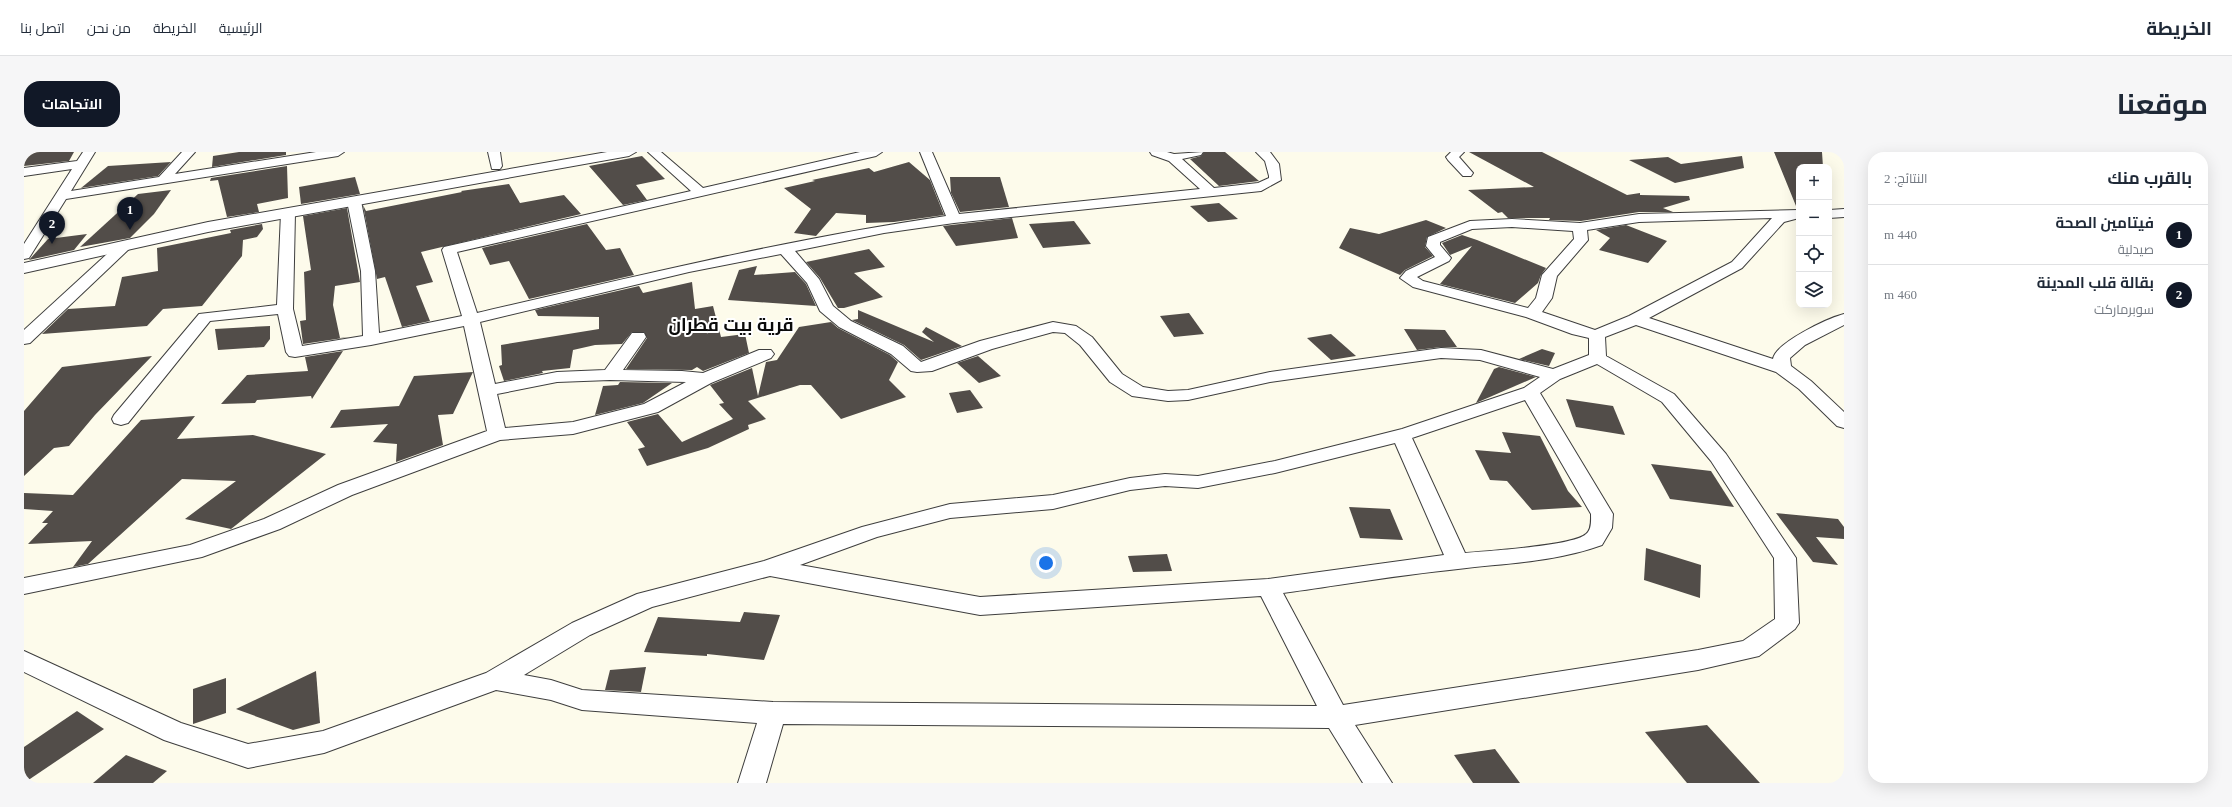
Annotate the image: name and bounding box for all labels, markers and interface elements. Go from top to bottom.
text: الخريطة [2146,18,2212,39]
text: اتصل بنا [20,21,65,36]
text: من نحن [87,21,131,36]
text: الخريطة [153,21,197,36]
text: الرئيسية [219,21,263,36]
button: الاتجاهات [24,81,120,127]
text: موقعنا [2117,89,2208,120]
map controls [1796,164,1832,308]
button: + [1796,164,1832,200]
text: بالقرب منك [2108,169,2192,188]
text: النتائج: 2 [1884,171,1928,186]
pin: 1 [117,197,143,230]
button: − [1796,200,1832,236]
pin: 2 [39,211,65,244]
text: فيتامين الصحة [2056,215,2154,231]
text: 440 m [1884,227,1917,242]
text: 1 [2176,227,2182,242]
button: locate [1796,236,1832,272]
text: صيدلية [2118,242,2154,257]
button: layers [1796,272,1832,308]
text: بقالة قلب المدينة [2037,275,2154,291]
text: 460 m [1884,287,1917,302]
text: 2 [2176,287,2182,302]
text: سوبرماركت [2094,302,2154,317]
district label: قرية بيت قطران [668,315,794,336]
your location [1036,553,1056,573]

